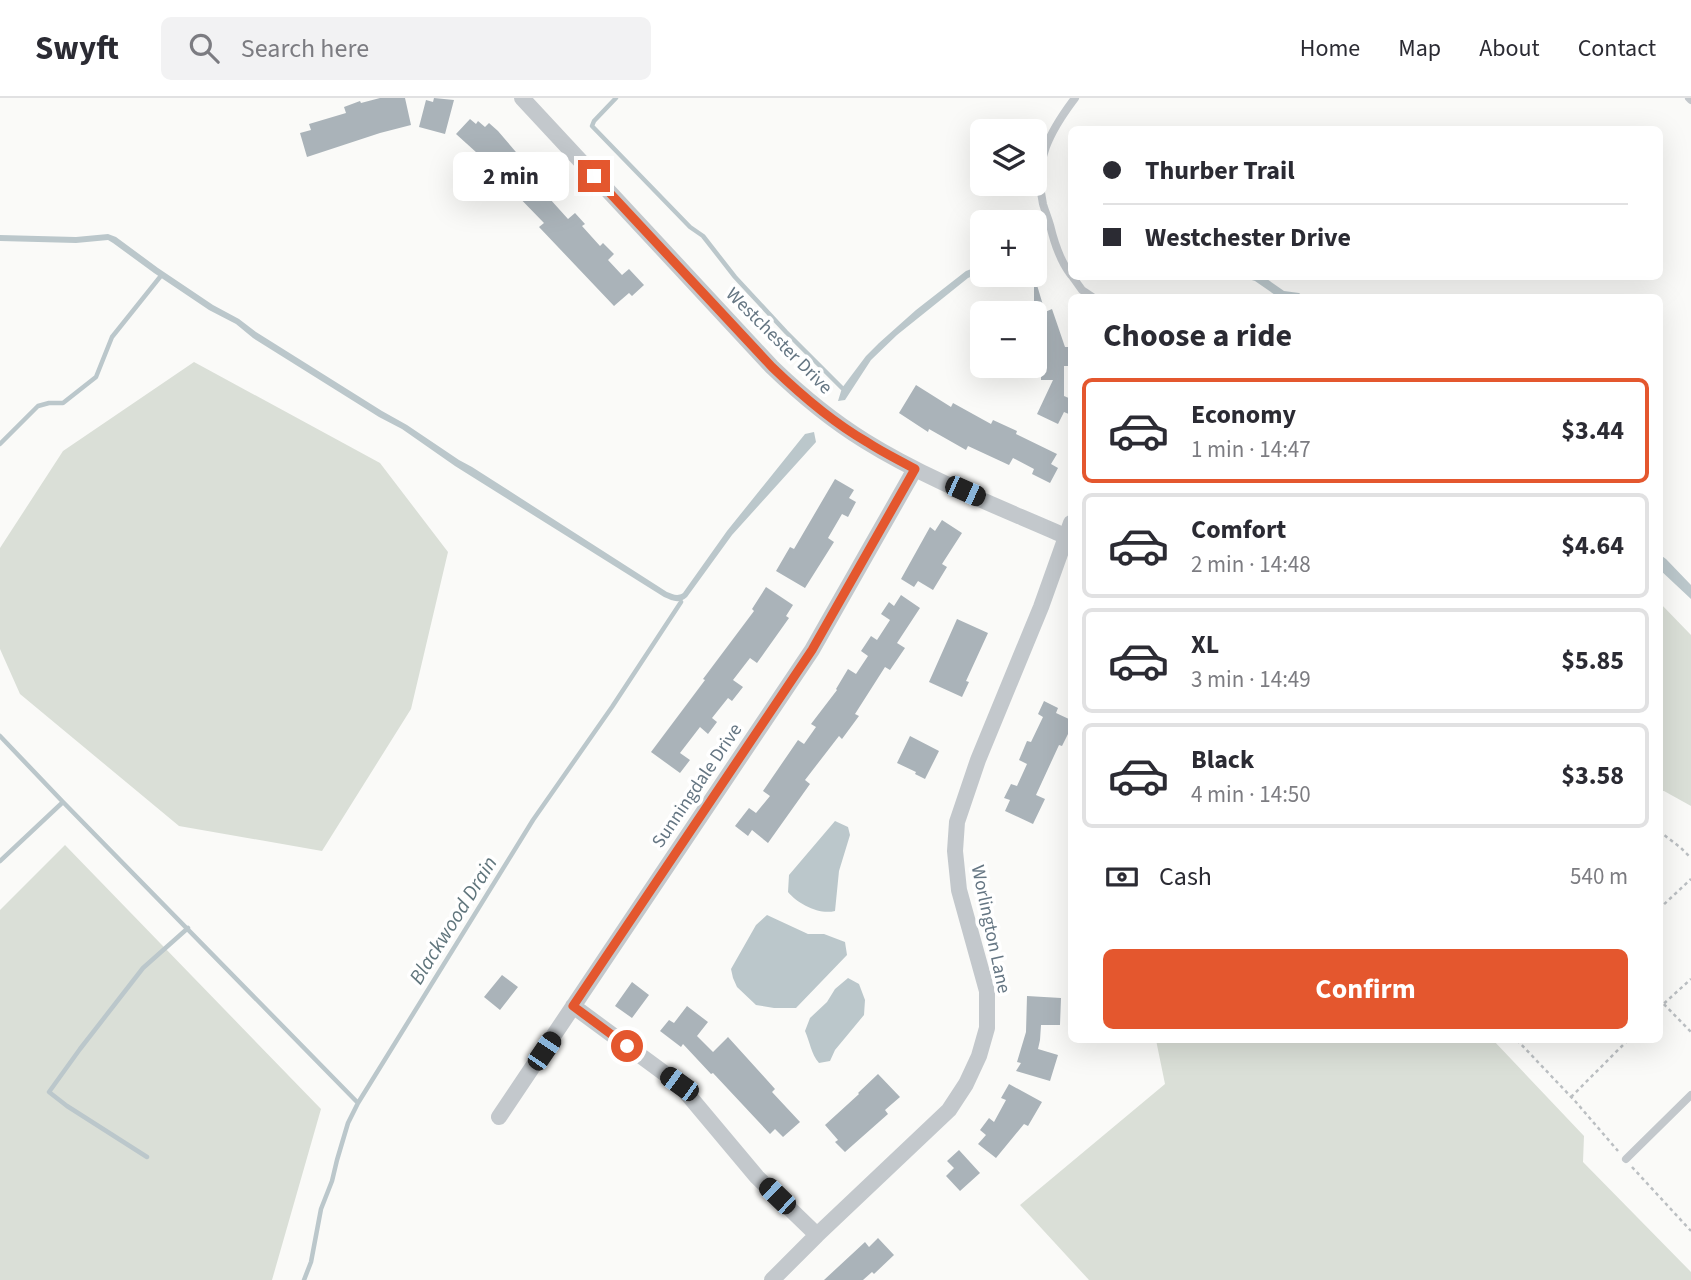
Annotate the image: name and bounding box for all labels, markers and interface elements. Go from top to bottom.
search box [161,17,651,80]
text: Swyft [35,25,119,72]
icon: search [185,29,223,67]
text: Search here [241,30,369,67]
text: Home [1300,31,1360,66]
text: Map [1398,31,1441,66]
text: About [1479,31,1540,66]
text: Contact [1578,31,1656,66]
map controls [970,119,1047,378]
button: layers [970,119,1047,196]
callout: 2 min [454,152,570,200]
text: Thurber Trail [1145,152,1295,189]
text: 2 min [483,160,539,193]
route end [578,160,610,192]
button: + [970,210,1047,287]
text: Westchester Drive [1145,219,1351,256]
street label: Westchester Drive [719,282,838,401]
button: − [970,301,1047,378]
text: Choose a ride [1103,313,1292,359]
text: Economy [1191,396,1296,433]
icon: car [1107,399,1170,462]
text: $3.44 [1561,412,1624,449]
text: 1 min · 14:47 [1191,433,1311,466]
car [942,473,989,509]
text: Comfort [1191,511,1286,548]
icon: car [1107,514,1170,577]
text: $4.64 [1561,527,1624,564]
text: 2 min · 14:48 [1191,548,1311,581]
text: XL [1191,626,1219,663]
icon: car [1107,629,1170,692]
text: $5.85 [1561,642,1624,679]
text: 3 min · 14:49 [1191,663,1311,696]
street label: Sunningdale Drive [646,718,749,854]
text: Black [1191,741,1254,778]
icon: car [1107,744,1170,807]
text: $3.58 [1561,757,1624,794]
text: 4 min · 14:50 [1191,778,1311,811]
water label: Blackwood Drain [402,850,504,990]
icon: cash [1103,858,1141,896]
text: Cash [1159,858,1212,895]
text: 540 m [1570,860,1628,893]
street label: Worlington Lane [964,863,1017,996]
button: Confirm [1103,949,1628,1029]
car [524,1028,565,1074]
route start [611,1030,643,1062]
car [656,1063,703,1105]
car [755,1174,800,1218]

